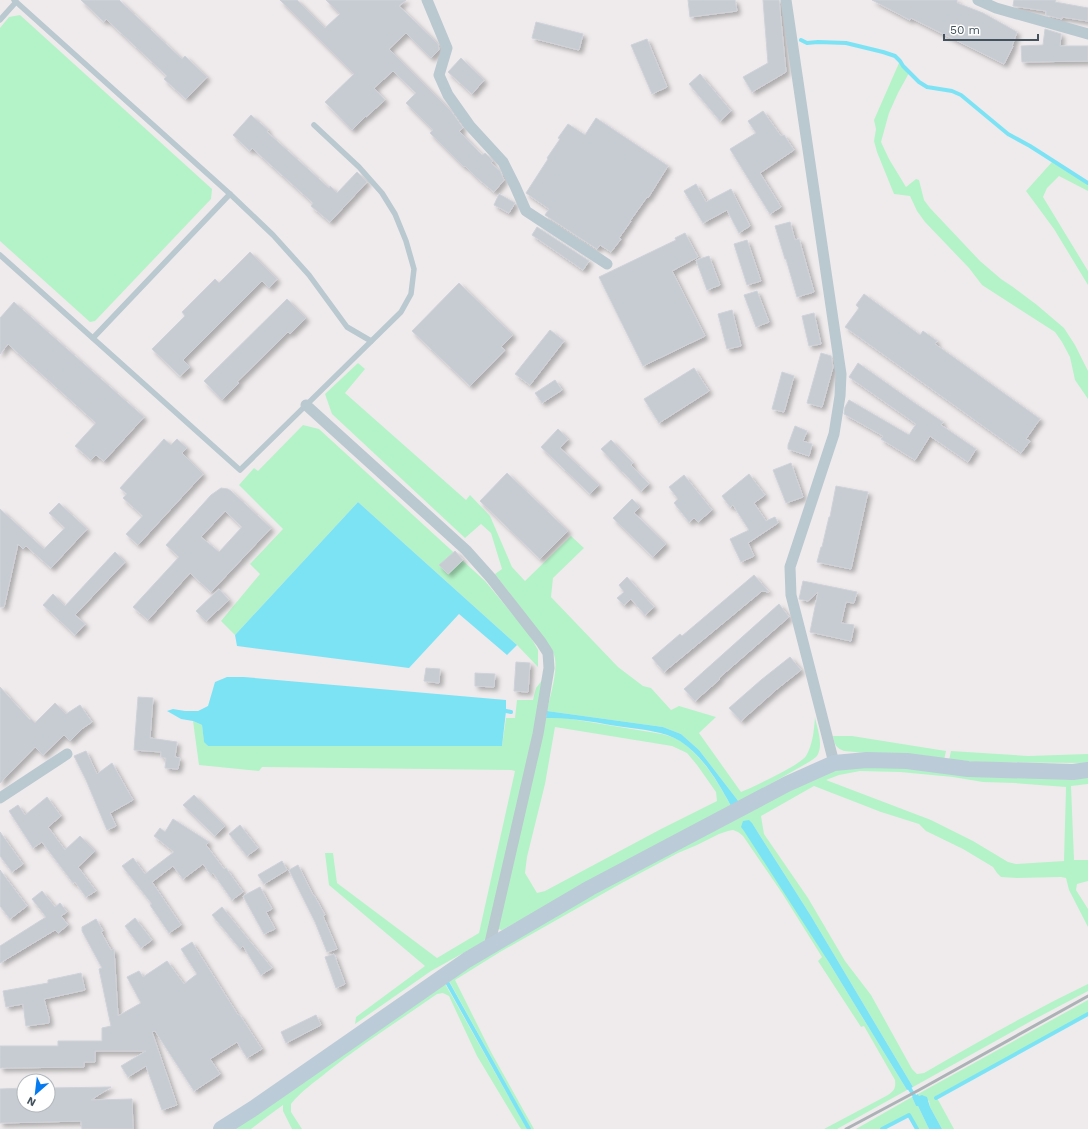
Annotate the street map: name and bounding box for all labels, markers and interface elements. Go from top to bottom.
scale bar [944,16,1038,42]
text: 50 m [950,23,980,37]
north arrow [16,1073,56,1113]
text: N [25,1094,38,1109]

